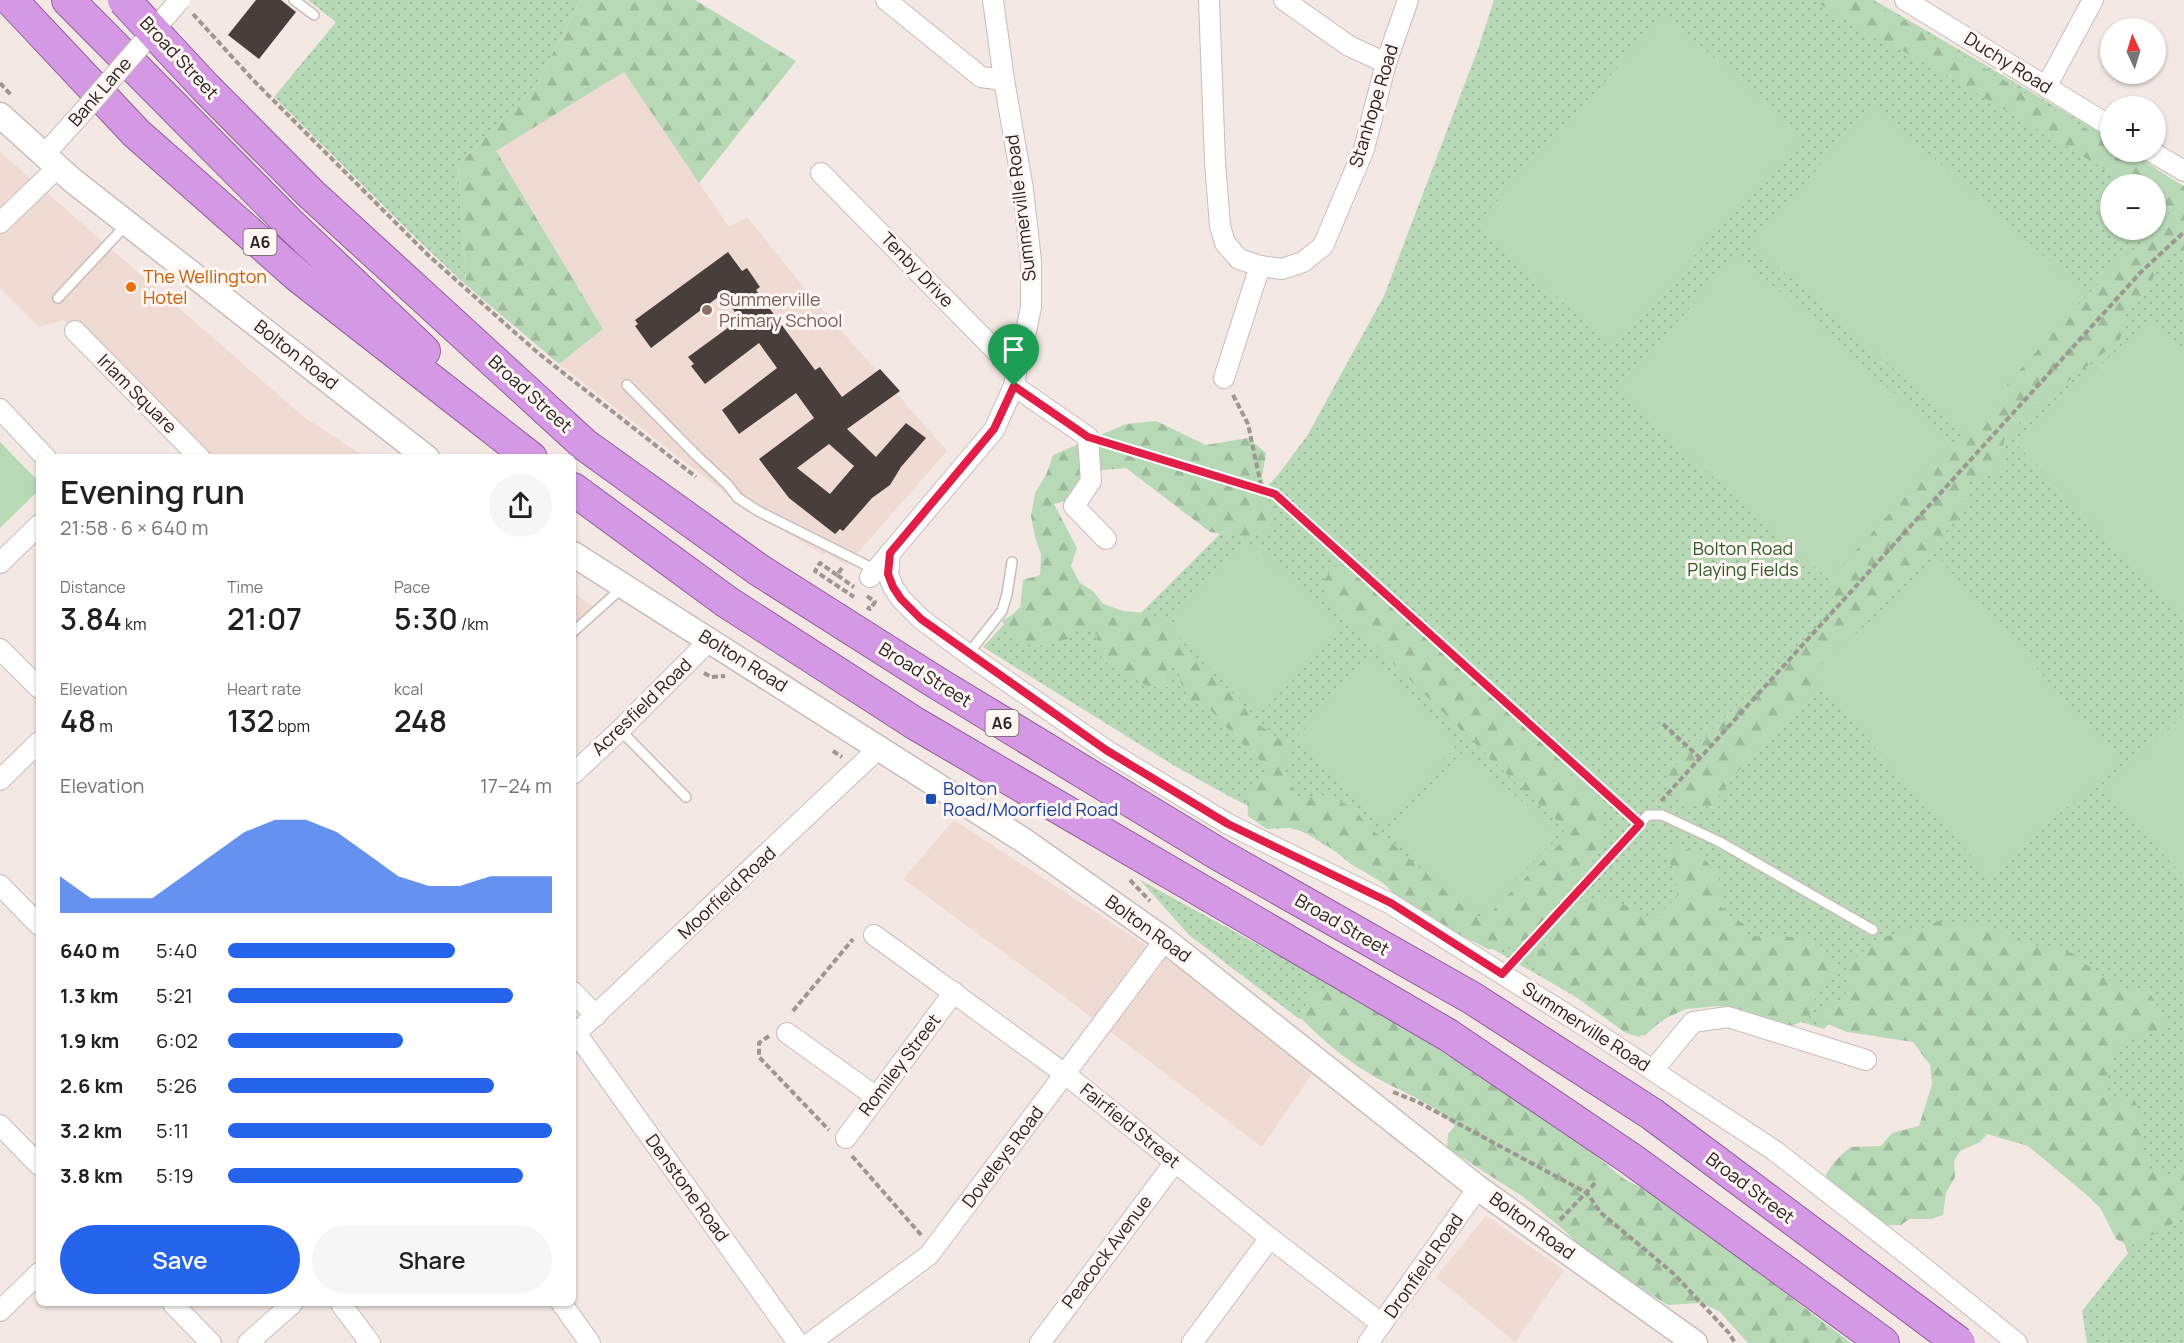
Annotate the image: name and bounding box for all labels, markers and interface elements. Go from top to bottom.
street label: Broad Street [135,11,224,104]
north arrow [2100,18,2166,84]
map controls [2100,18,2166,240]
street label: Duchy Road [1960,26,2057,99]
street label: Stanhope Road [1343,41,1403,170]
street label: Bank Lane [62,52,136,131]
button: + [2100,96,2166,162]
street label: Summerville Road [999,133,1041,283]
button: − [2100,174,2166,240]
street label: Tenby Drive [876,227,960,312]
road number: A6 [244,229,276,255]
place label: The Wellington Hotel [143,264,267,309]
marker: The Wellington Hotel [124,280,138,294]
place label: Summerville Primary School [719,287,843,332]
marker: Summerville Primary School [700,303,714,317]
street label: Bolton Road [250,314,344,395]
pin [988,324,1039,386]
icon: arrive [997,333,1030,366]
street label: Irlam Square [93,348,183,438]
street label: Broad Street [484,349,578,437]
text: Evening run [60,469,245,514]
button: share [489,474,552,537]
text: 21:58 · 6 × 640 m [60,514,208,541]
park label: Bolton Road Playing Fields [1687,536,1799,581]
text: Distance [60,576,126,598]
text: Time [227,576,263,598]
text: Pace [394,576,430,598]
text: 3.84 [60,598,122,639]
text: 21:07 [227,598,302,639]
text: 5:30 [394,598,458,639]
text: km [122,613,147,635]
text: /km [458,613,489,635]
street label: Bolton Road [695,623,792,697]
street label: Broad Street [875,636,976,712]
street label: Acresfield Road [586,652,696,760]
text: Elevation [60,678,128,700]
text: Heart rate [227,678,301,700]
text: kcal [394,678,423,700]
text: 48 [60,700,96,741]
text: 132 [227,700,274,741]
text: 248 [394,700,447,741]
road number: A6 [986,710,1018,736]
text: m [96,715,113,737]
text: bpm [274,715,310,737]
text: Elevation [60,772,144,799]
text: 17–24 m [480,772,552,799]
place label: Bolton Road/Moorfield Road [943,776,1118,821]
marker: Bolton Road/Moorfield Road [924,792,938,806]
street label: Moorfield Road [672,841,780,944]
street label: Broad Street [1291,887,1394,961]
street label: Bolton Road [1101,889,1196,967]
text: 640 m [60,937,120,964]
text: 5:40 [156,937,198,964]
street label: Summerville Road [1518,976,1655,1076]
text: 1.3 km [60,982,118,1009]
text: 5:21 [156,982,193,1009]
street label: Romiley Street [853,1008,945,1120]
text: 1.9 km [60,1027,119,1054]
text: 6:02 [156,1027,198,1054]
text: 2.6 km [60,1072,123,1099]
text: 5:26 [156,1072,197,1099]
street label: Fairfield Street [1076,1077,1186,1173]
street label: Doveleys Road [956,1101,1048,1212]
text: 3.2 km [60,1117,122,1144]
text: 5:11 [156,1117,189,1144]
street label: Denstone Road [641,1129,735,1246]
street label: Broad Street [1701,1146,1800,1228]
text: 3.8 km [60,1162,123,1189]
text: 5:19 [156,1162,194,1189]
street label: Bolton Road [1485,1186,1580,1264]
street label: Peacock Avenue [1056,1190,1157,1313]
street label: Dronfield Road [1378,1208,1468,1322]
button: Save [60,1225,300,1294]
button: Share [312,1225,552,1294]

